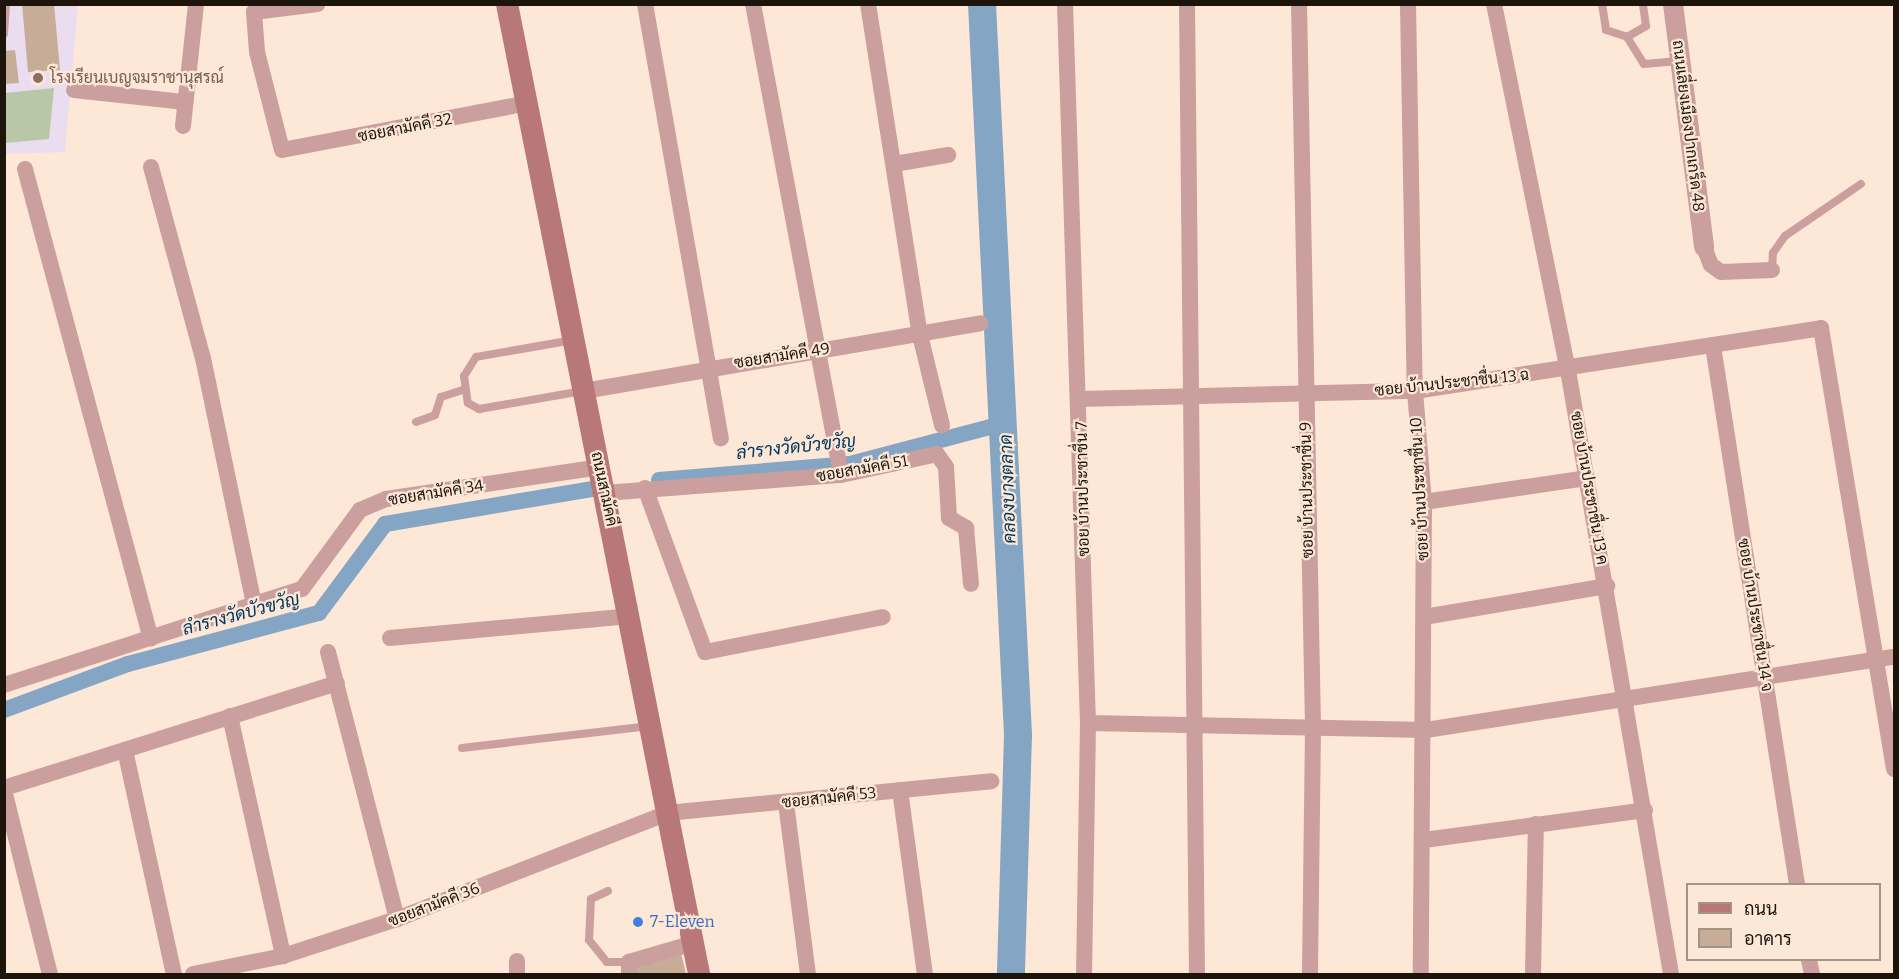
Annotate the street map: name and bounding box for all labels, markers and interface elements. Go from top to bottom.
street label: ถนนเลี่ยงเมืองปากเกร็ด 48 [1668,39,1708,213]
place label: โรงเรียนเบญจมราชานุสรณ์ [50,68,224,88]
marker: โรงเรียนเบญจมราชานุสรณ์ [31,71,45,85]
street label: ซอยสามัคคี 32 [356,109,454,147]
street label: ซอยสามัคคี 49 [733,339,831,373]
street label: ซอย บ้านประชาชื่น 13 ฉ [1374,365,1530,401]
street label: ซอย บ้านประชาชื่น 13 ค [1566,410,1612,566]
street label: ซอย บ้านประชาชื่น 10 [1407,417,1433,561]
street label: ซอย บ้านประชาชื่น 7 [1072,421,1094,557]
street label: ซอย บ้านประชาชื่น 9 [1296,422,1318,558]
water label: ลำรางวัดบัวขวัญ [735,430,857,464]
water label: คลองบางตลาด [995,434,1021,544]
street label: ถนนสามัคคี [587,450,621,528]
street label: ซอยสามัคคี 51 [815,452,909,486]
street label: ซอยสามัคคี 34 [387,476,485,510]
street label: ซอย บ้านประชาชื่น 14 จ [1733,537,1777,693]
water label: ลำรางวัดบัวขวัญ [180,588,302,640]
street label: ซอยสามัคคี 53 [781,783,877,813]
street label: ซอยสามัคคี 36 [386,879,482,931]
legend [1686,883,1881,961]
text: ถนน [1744,898,1777,920]
place label: 7-Eleven [650,912,715,932]
marker: 7-Eleven [631,915,645,929]
text: อาคาร [1744,928,1792,950]

